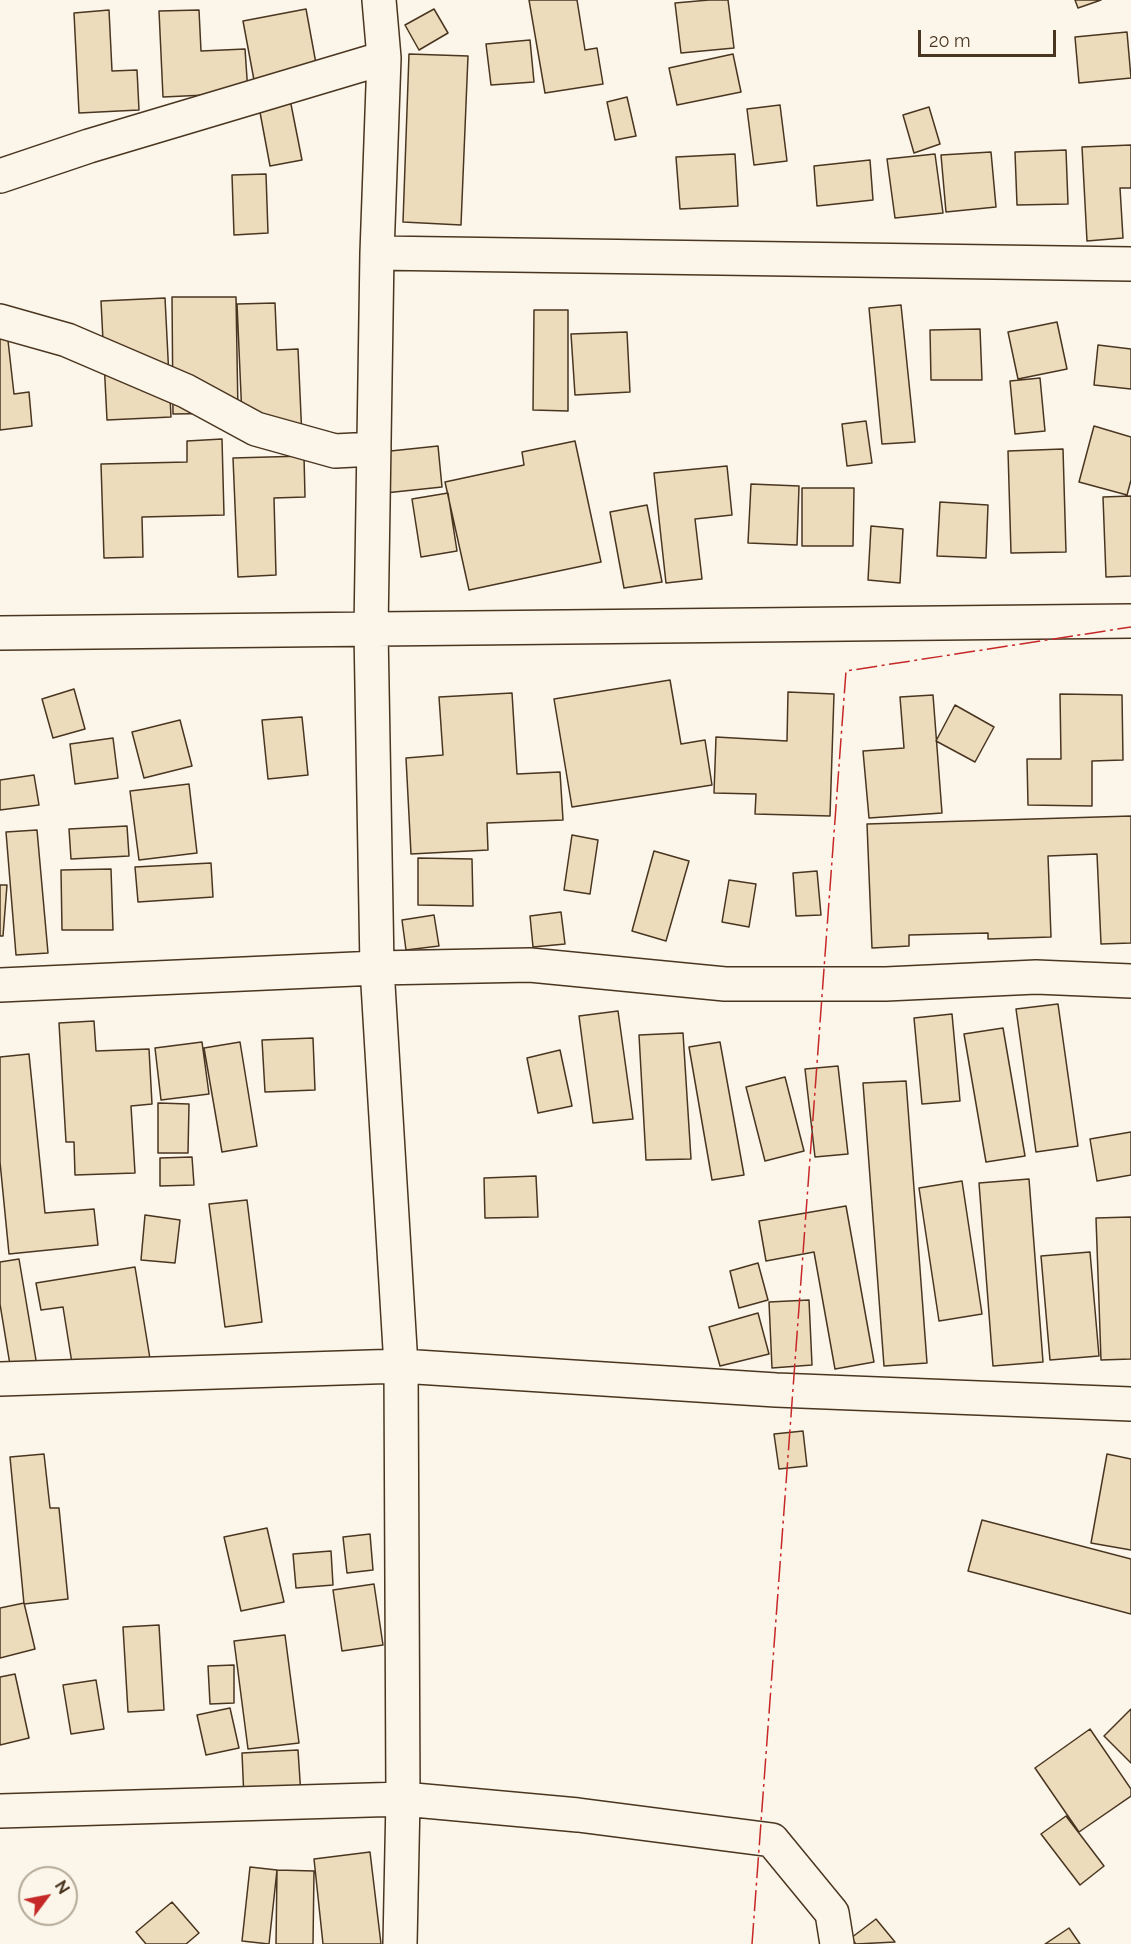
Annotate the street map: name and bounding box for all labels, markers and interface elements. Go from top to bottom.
scale bar [921,18,1059,56]
text: 20 m [929,30,971,51]
north arrow [18,1866,78,1926]
text: N [51,1877,73,1897]

